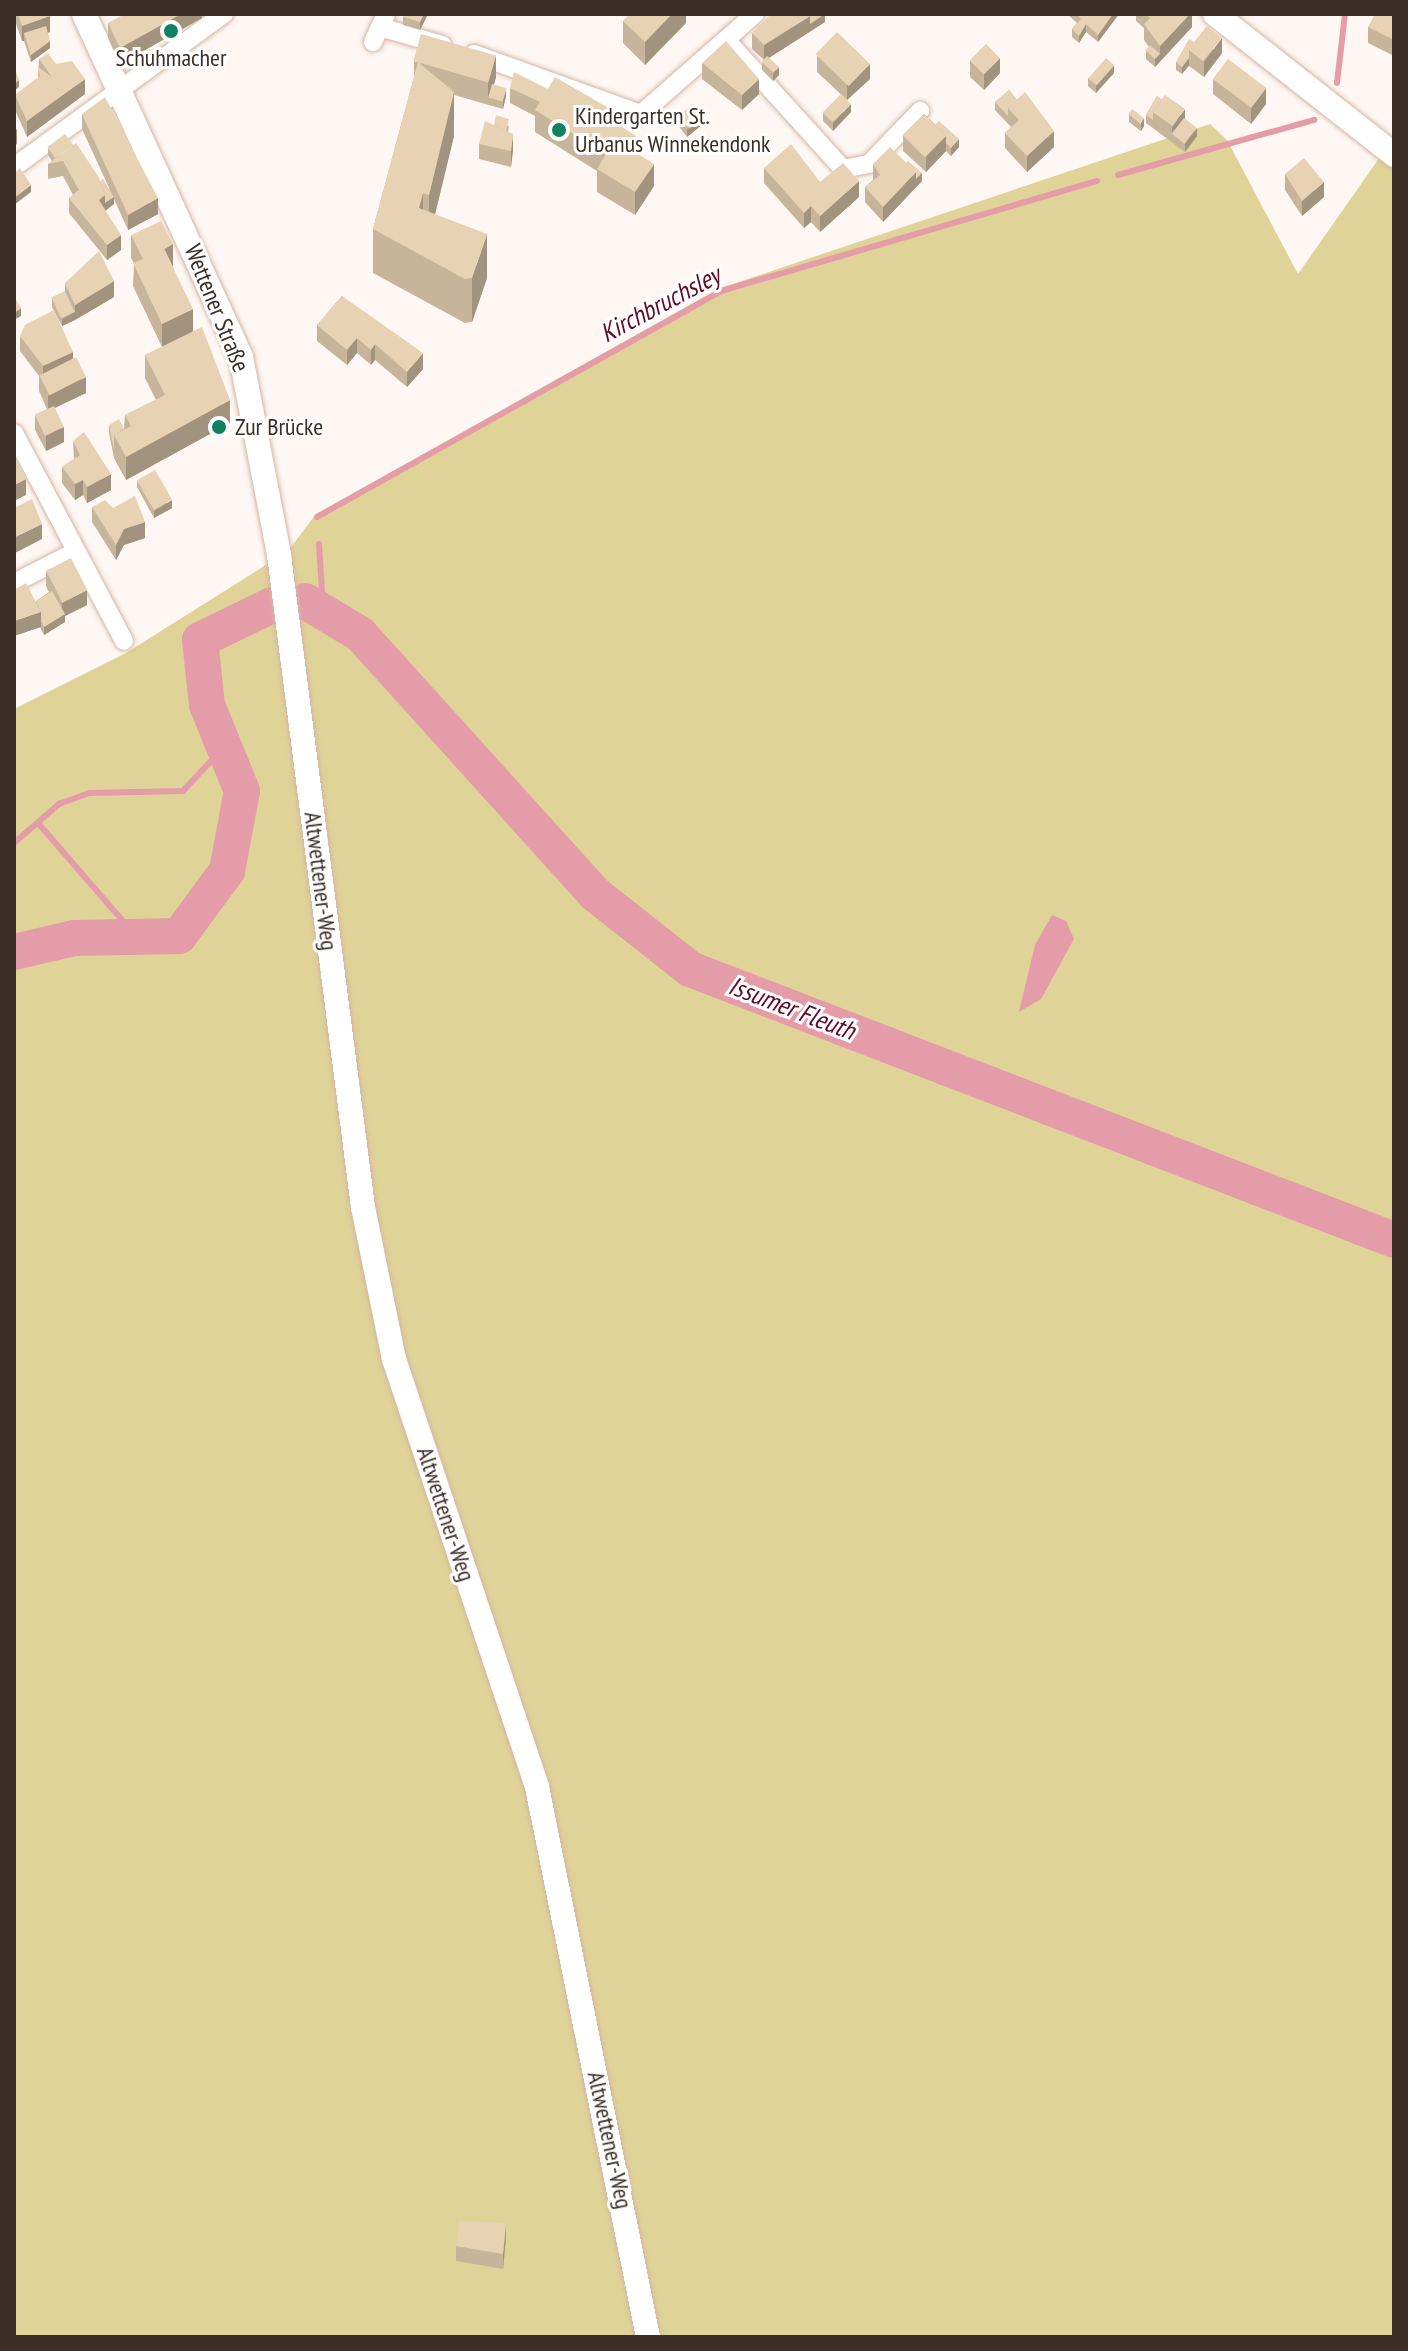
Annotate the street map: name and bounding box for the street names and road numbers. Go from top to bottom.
street label: Wettener Straße [178,240,256,376]
street label: Altwettener-Weg [298,810,344,952]
street label: Altwettener-Weg [411,1443,481,1585]
street label: Altwettener-Weg [581,2069,639,2211]

